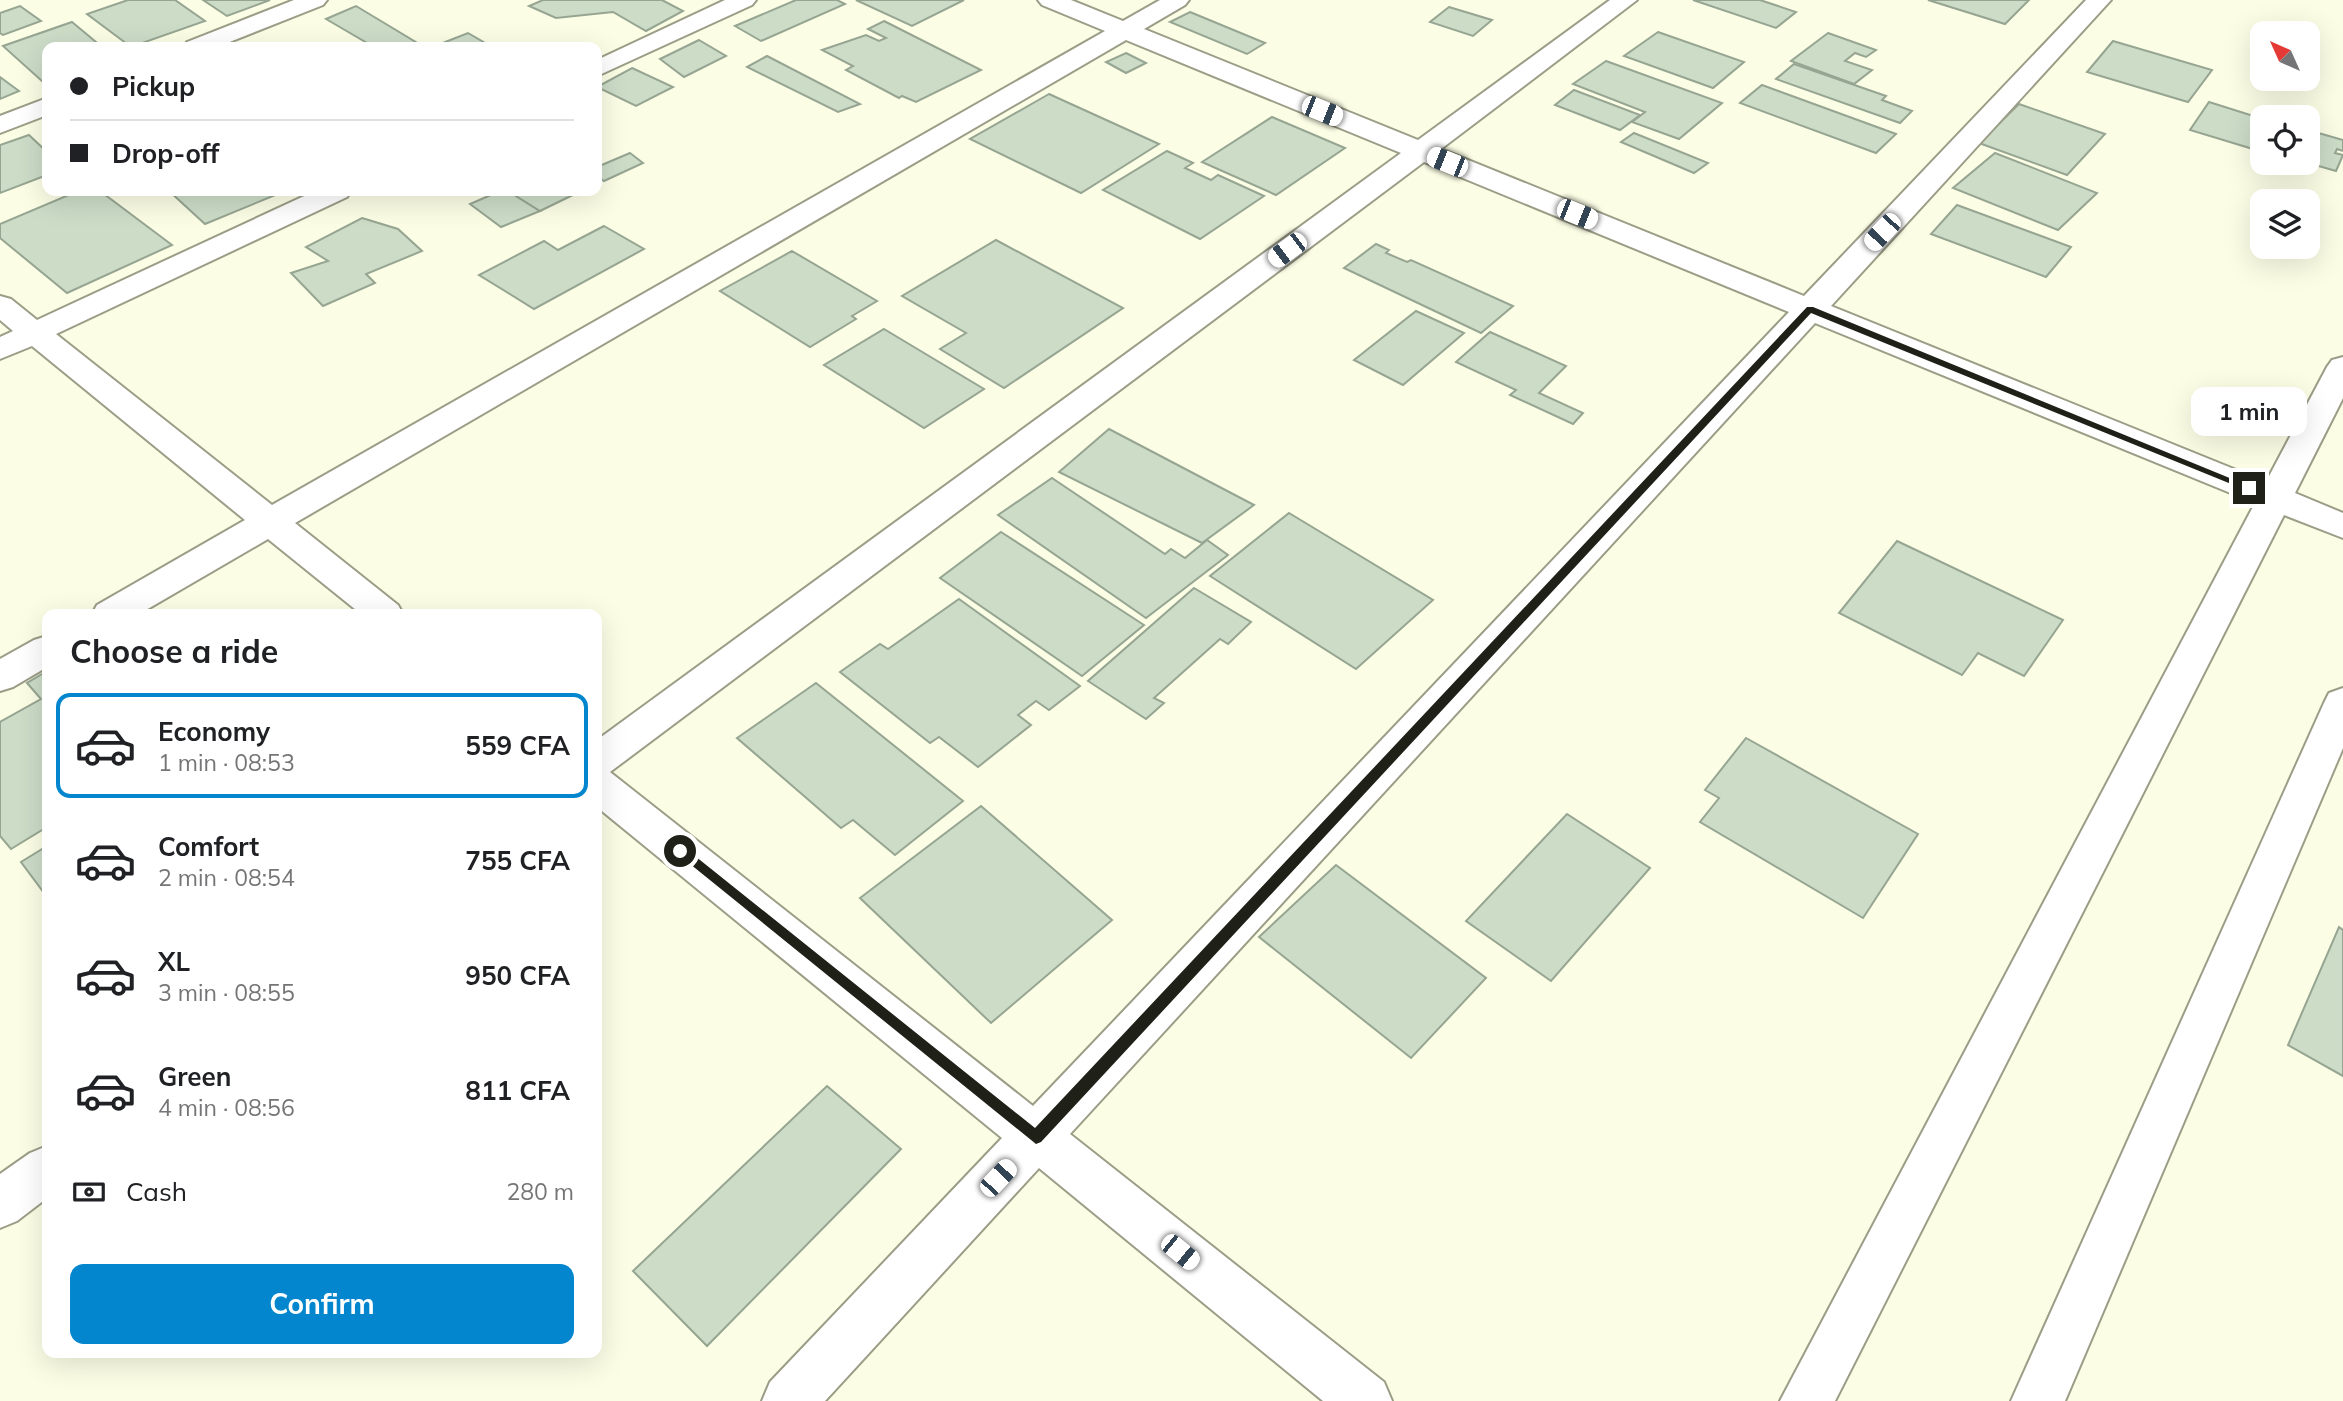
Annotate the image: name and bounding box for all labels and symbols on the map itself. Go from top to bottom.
north arrow [2250,21,2320,91]
car [1299,93,1346,129]
car [1424,144,1471,180]
car [1554,196,1601,232]
car [1860,209,1905,255]
car [1264,229,1311,271]
callout: 1 min [2191,386,2307,435]
route end [2233,472,2265,504]
route start [664,835,696,867]
car [976,1155,1021,1201]
car [1158,1231,1203,1273]

